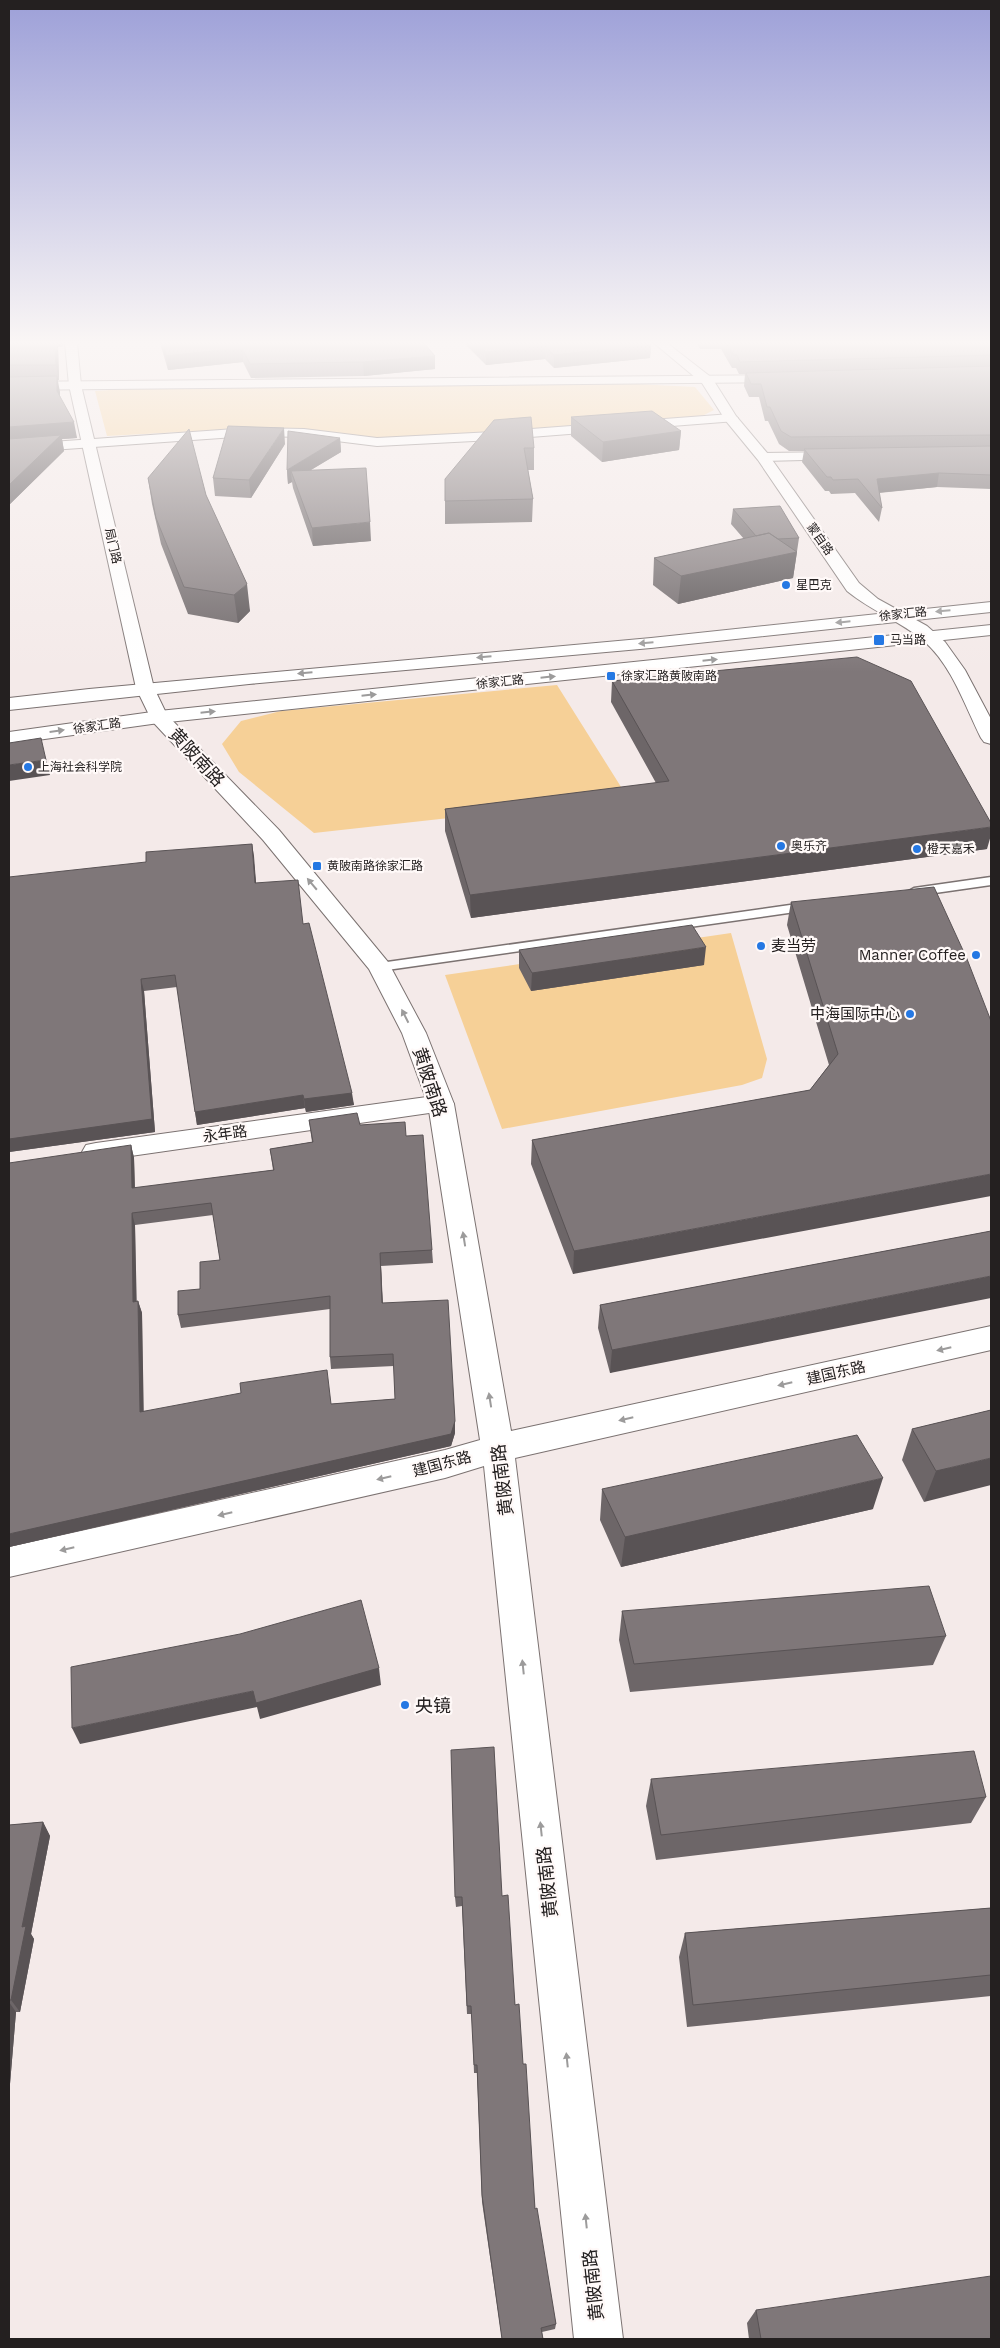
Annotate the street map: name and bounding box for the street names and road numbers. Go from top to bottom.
street label: 蒙自路 [804,520,836,558]
street label: 局门路 [102,527,124,565]
street label: 徐家汇路 [878,605,928,623]
street label: 徐家汇路 [475,673,525,691]
street label: 徐家汇路 [72,716,122,736]
street label: 黄陂南路 [165,724,229,790]
street label: 黄陂南路 [409,1045,451,1119]
street label: 永年路 [201,1122,249,1146]
street label: 建国东路 [805,1357,867,1389]
street label: 黄陂南路 [487,1443,517,1517]
street label: 建国东路 [411,1448,473,1480]
street label: 黄陂南路 [533,1845,561,1919]
street label: 黄陂南路 [579,2248,607,2322]

